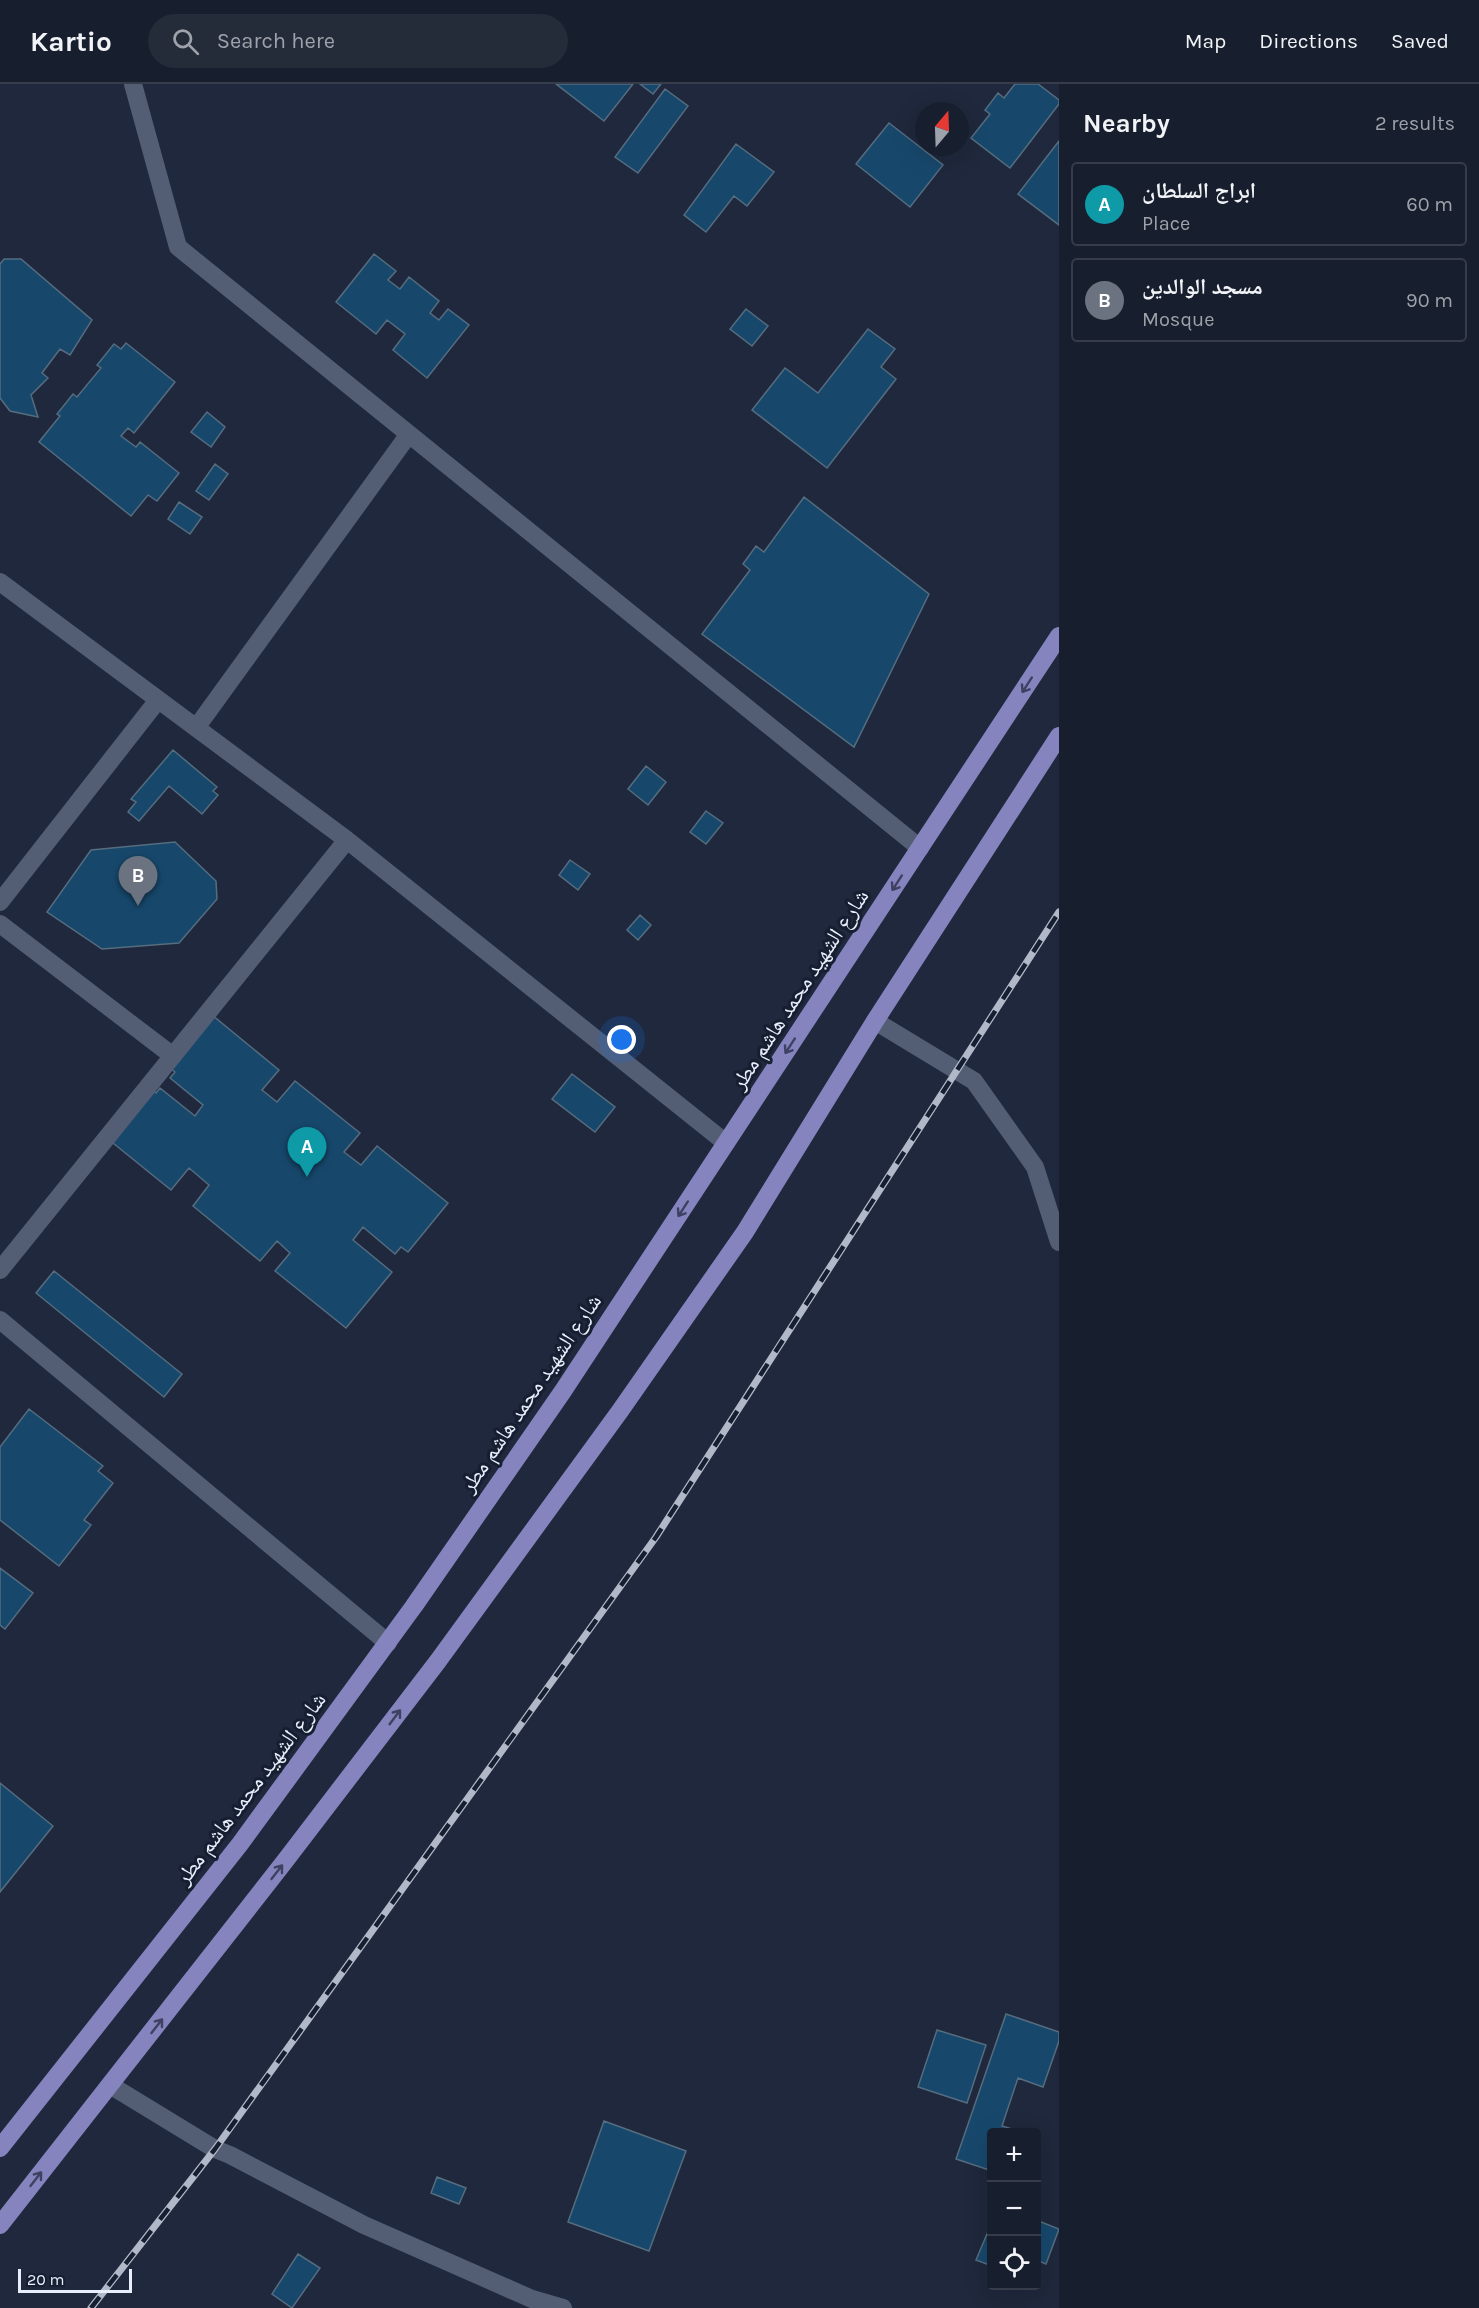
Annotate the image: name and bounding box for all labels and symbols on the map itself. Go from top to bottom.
north arrow [915,102,969,156]
one-way arrow [1021,676,1033,692]
pin: B [118,856,158,906]
one-way arrow [891,874,903,891]
street label: شارع الشهيد محمد هاشم مطر [725,884,875,1096]
your location [607,1025,636,1054]
one-way arrow [784,1037,796,1054]
pin: A [288,1128,326,1177]
one-way arrow [677,1200,689,1216]
street label: شارع الشهيد محمد هاشم مطر [454,1289,608,1499]
street label: شارع الشهيد محمد هاشم مطر [169,1687,332,1891]
one-way arrow [389,1710,402,1726]
one-way arrow [271,1865,283,1881]
one-way arrow [150,2018,163,2034]
one-way arrow [30,2171,43,2187]
scale bar [18,2266,132,2294]

